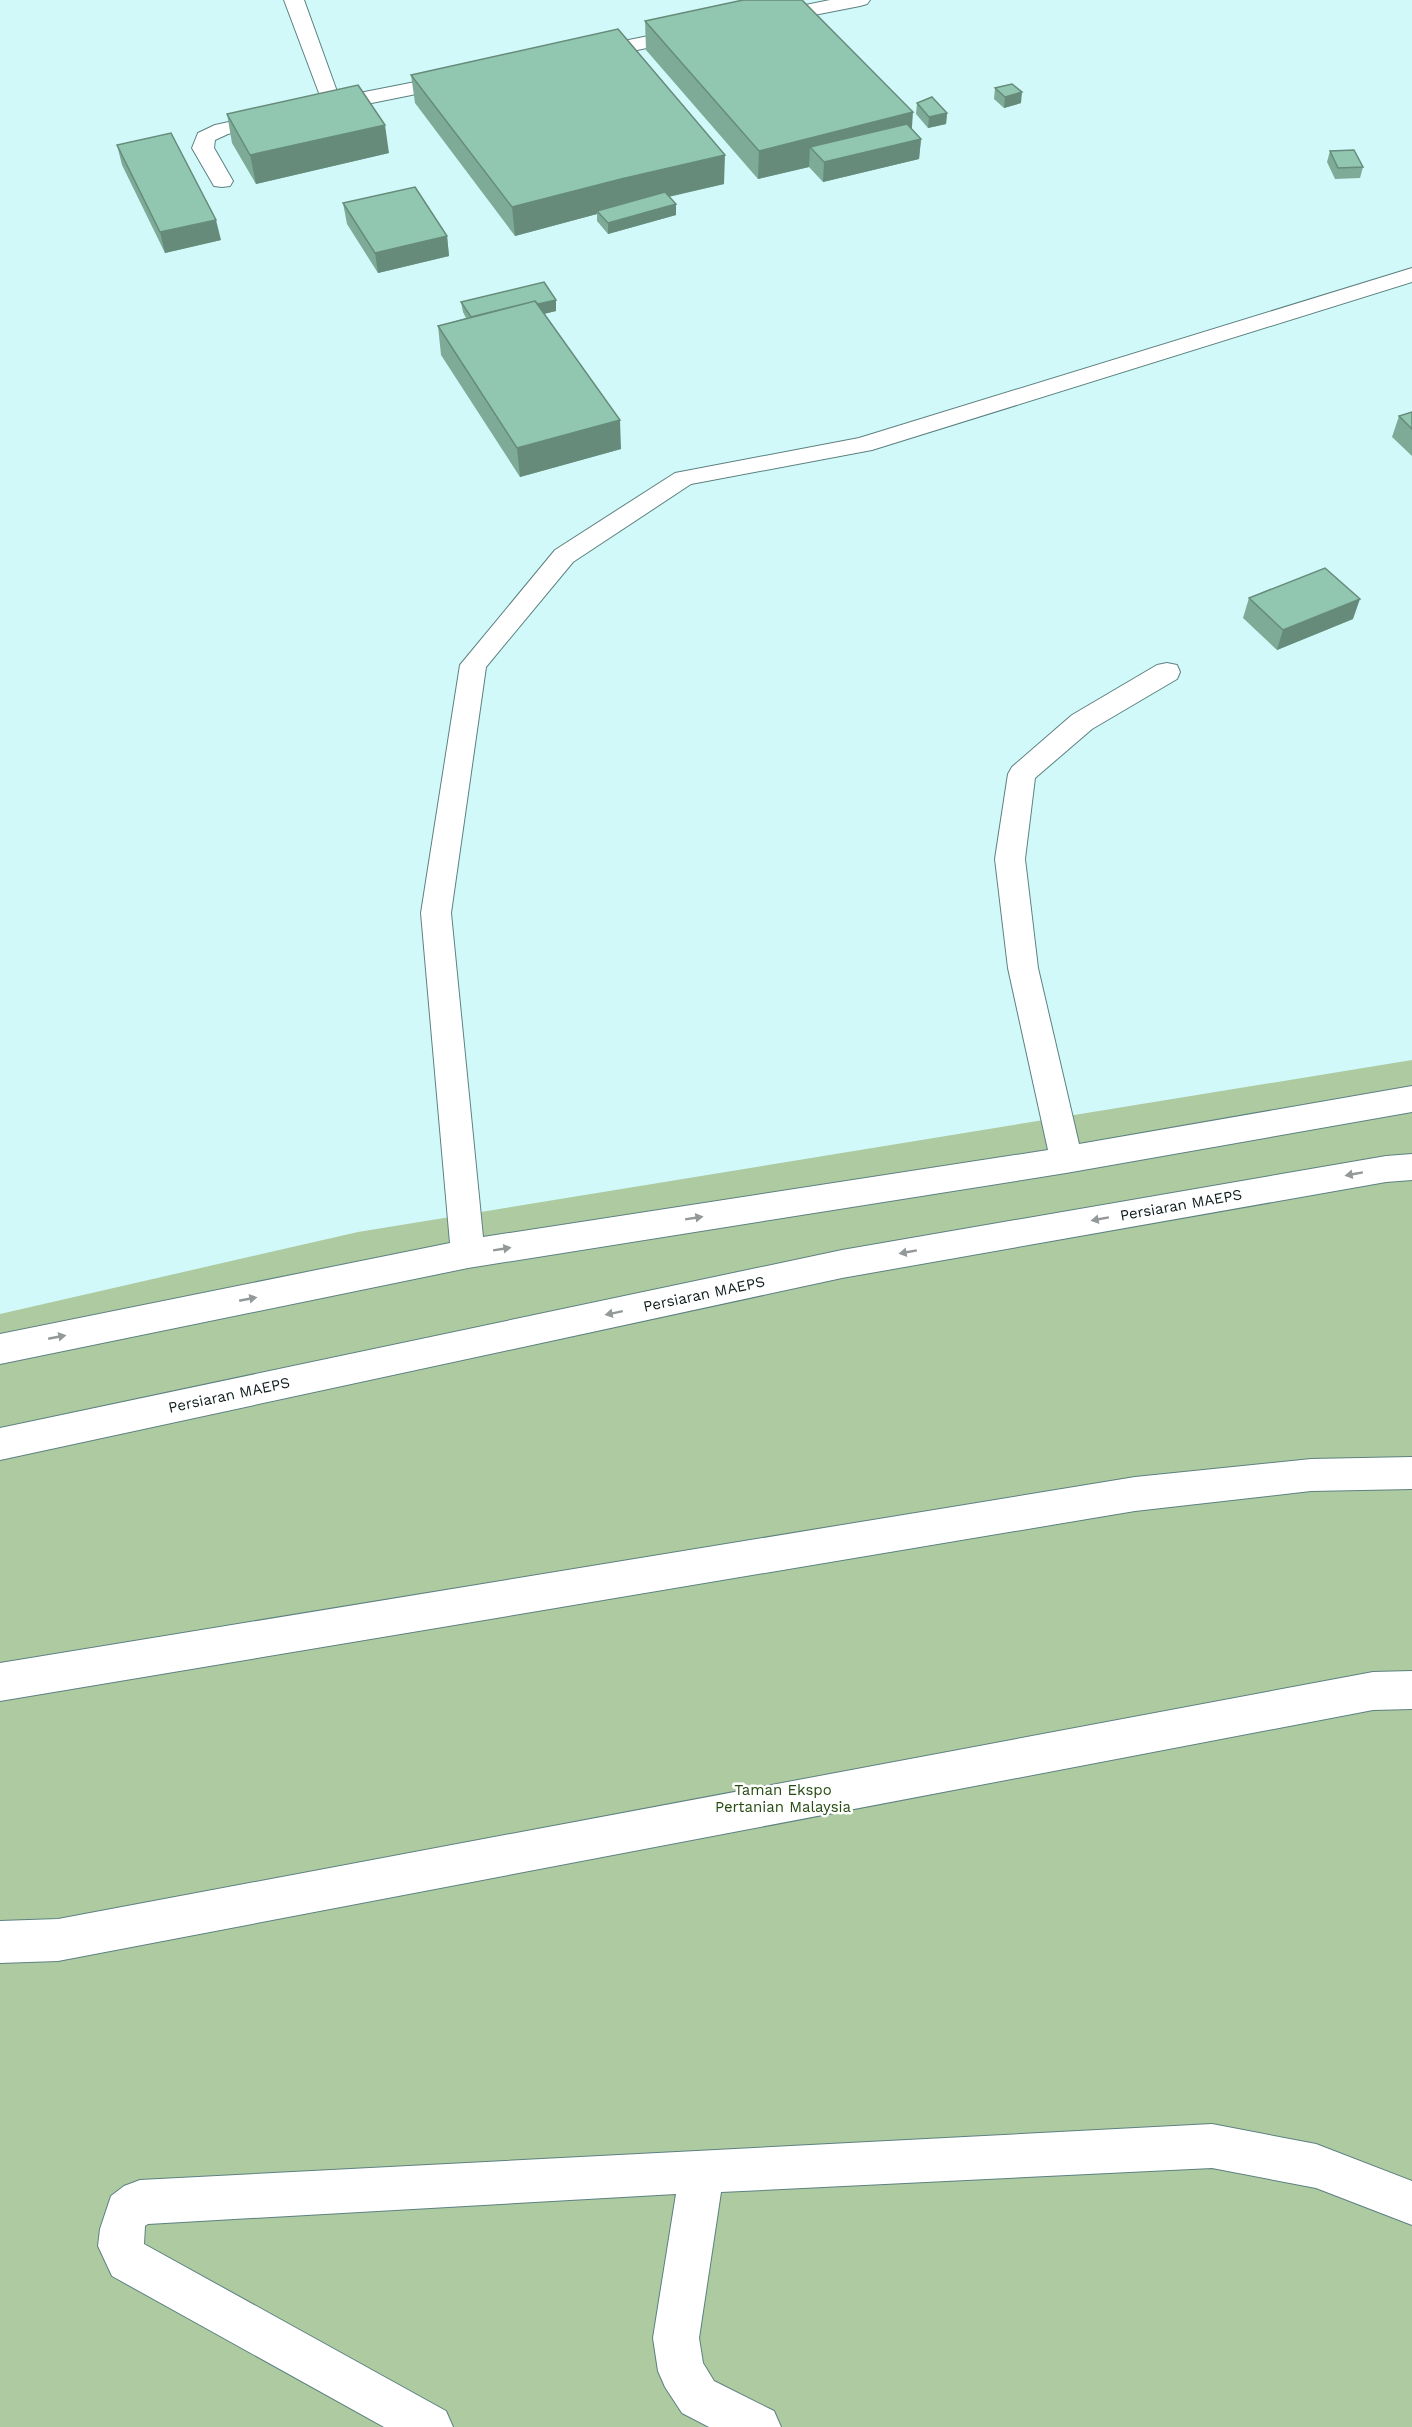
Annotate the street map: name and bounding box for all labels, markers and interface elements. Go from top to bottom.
one-way arrow [1344,1170,1363,1179]
street label: Persiaran MAEPS [1119,1185,1243,1225]
one-way arrow [685,1214,704,1223]
one-way arrow [1090,1215,1109,1224]
one-way arrow [492,1244,511,1253]
one-way arrow [898,1248,917,1257]
street label: Persiaran MAEPS [642,1272,766,1316]
one-way arrow [239,1294,258,1303]
one-way arrow [604,1309,623,1318]
one-way arrow [48,1332,67,1341]
street label: Persiaran MAEPS [167,1373,291,1417]
park label: Taman Ekspo Pertanian Malaysia [715,1781,852,1816]

